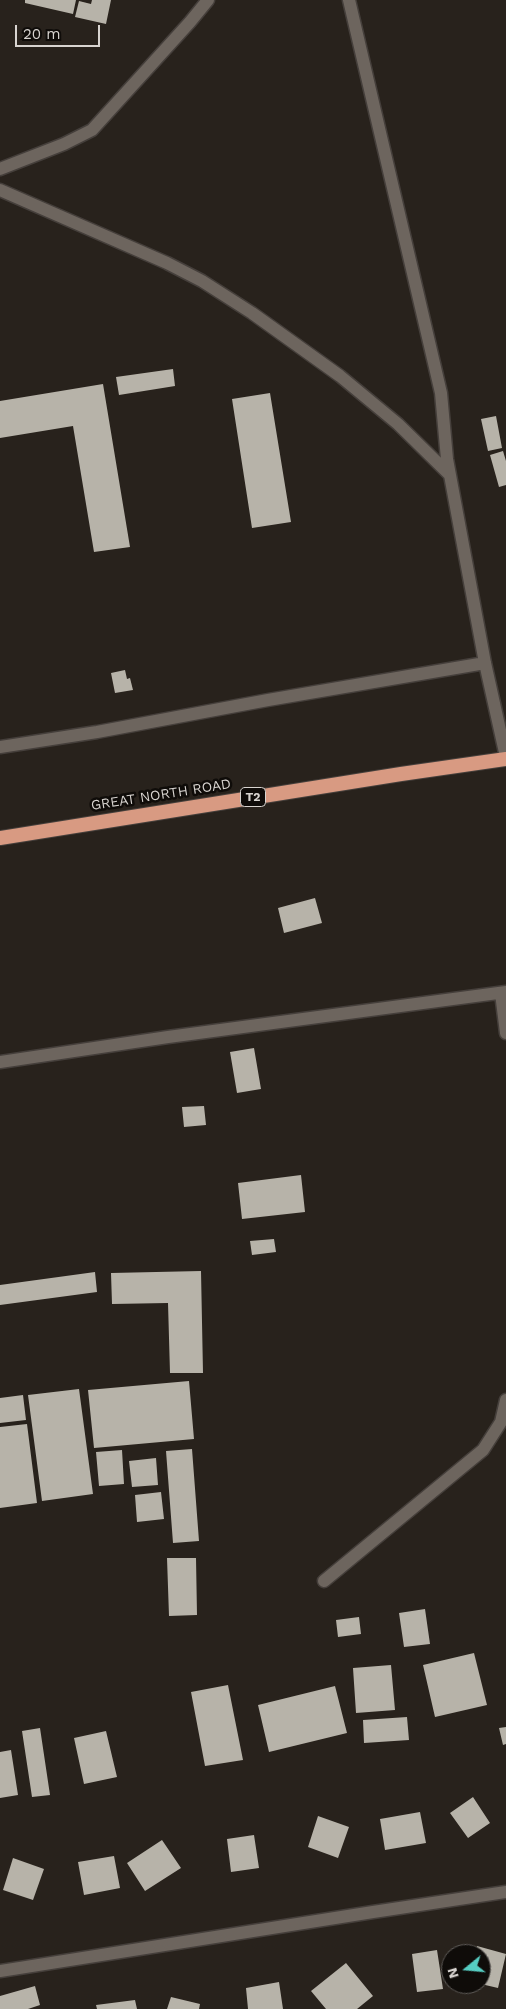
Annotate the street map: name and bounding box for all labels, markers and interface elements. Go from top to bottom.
scale bar [18,15,102,47]
text: 20 m [23,25,61,43]
street label: GREAT NORTH ROAD [90,776,232,814]
road number: T2 [240,788,266,806]
north arrow [441,1944,491,1994]
text: N [443,1966,462,1980]

